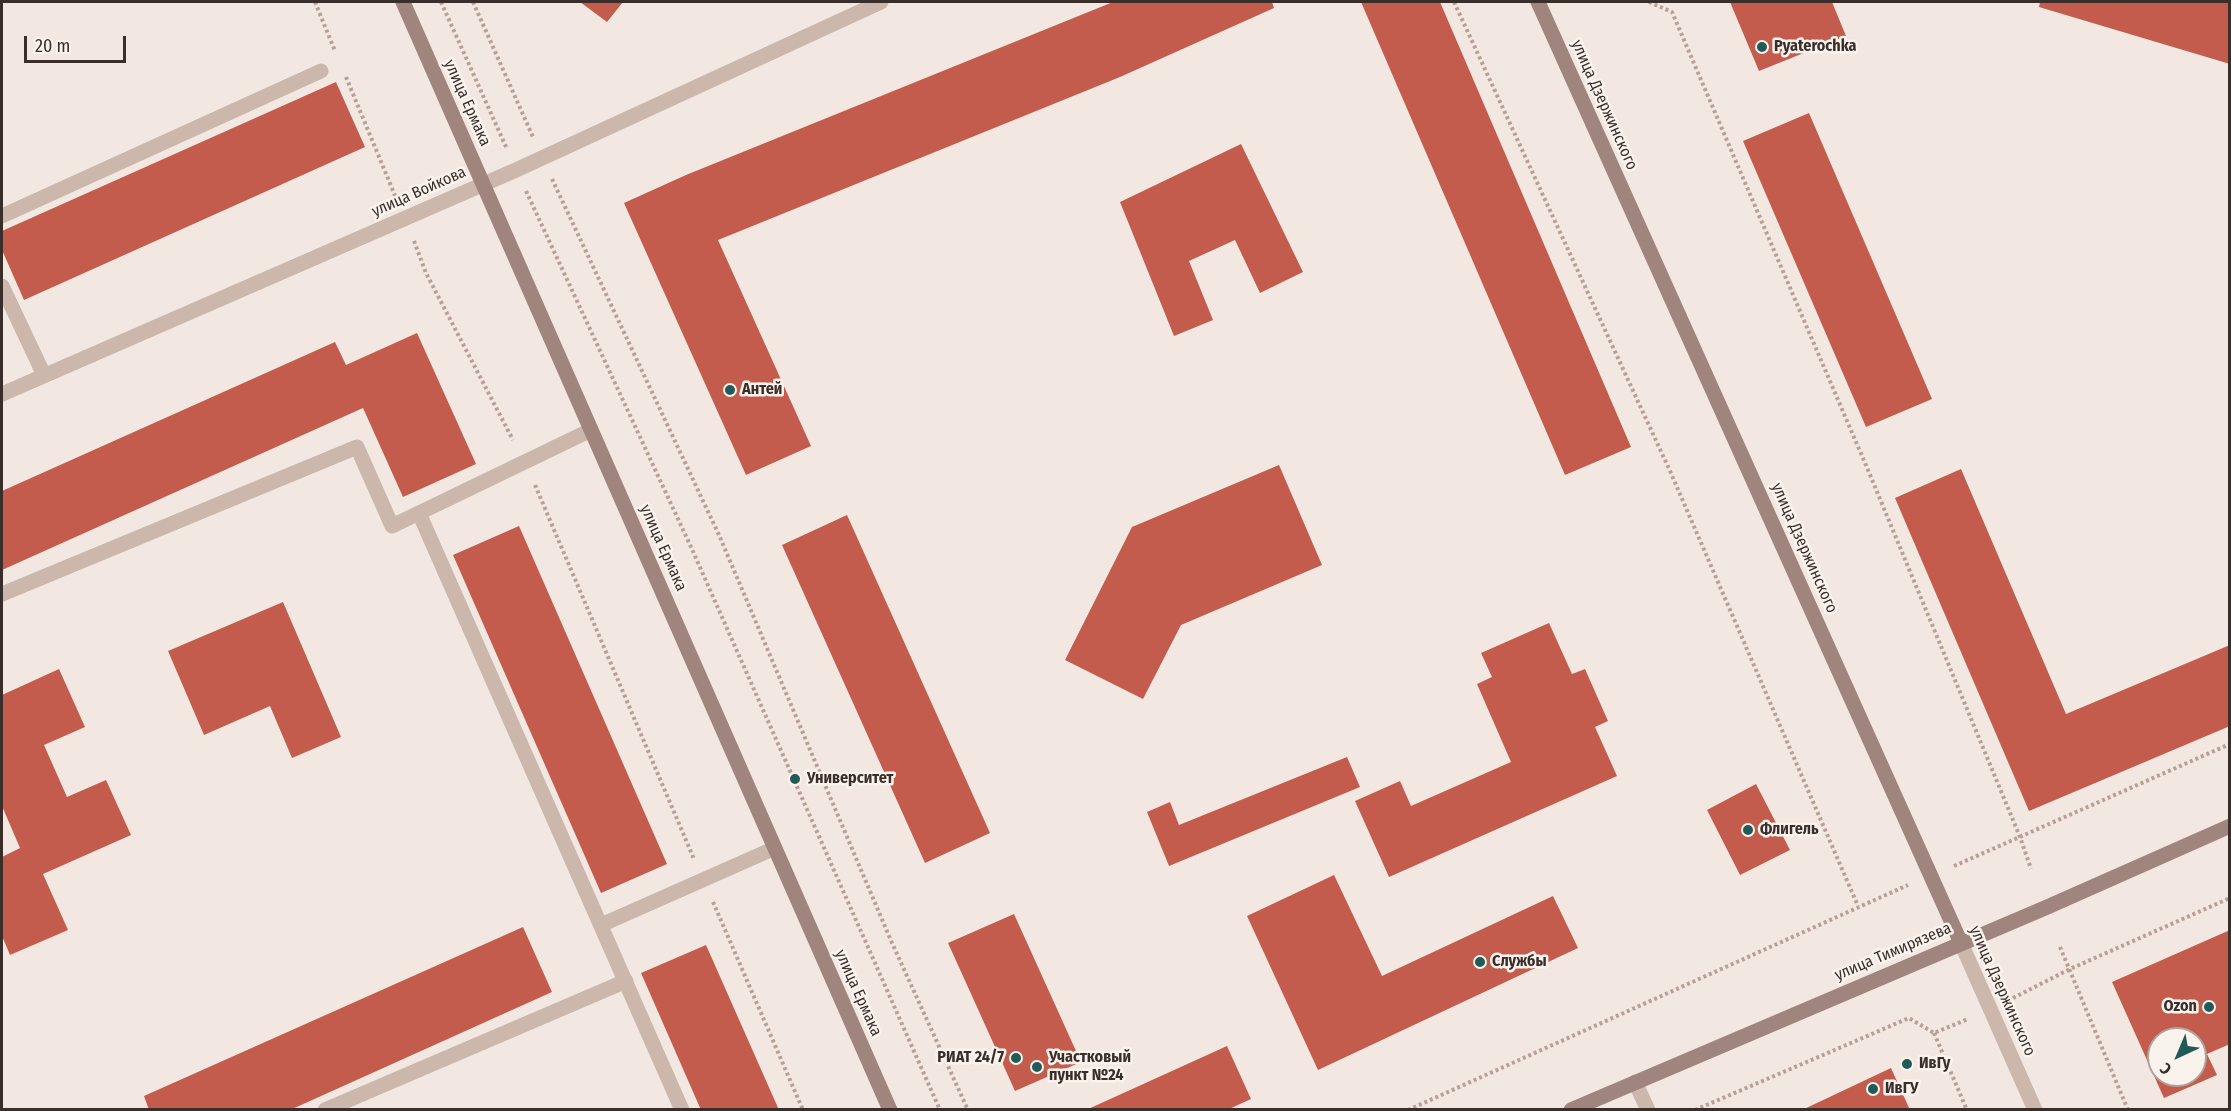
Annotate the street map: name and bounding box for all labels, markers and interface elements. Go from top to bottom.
scale bar [27,24,129,62]
text: 20 m [35,35,70,57]
street label: улица Дзержинского [1567,37,1641,173]
place label: Pyaterochka [1774,37,1857,57]
marker: Pyaterochka [1755,40,1769,54]
street label: улица Ермака [439,57,495,149]
street label: улица Войкова [369,163,469,221]
place label: Антей [742,380,782,400]
marker: Антей [723,383,737,397]
street label: улица Дзержинского [1767,480,1841,616]
street label: улица Ермака [635,502,691,594]
place label: Университет [807,769,893,789]
marker: Университет [788,772,802,786]
place label: Флигель [1760,820,1819,840]
marker: Флигель [1741,823,1755,837]
street label: улица Тимирязева [1832,919,1954,985]
street label: улица Дзержинского [1965,923,2039,1059]
street label: улица Ермака [830,947,886,1039]
place label: Службы [1492,952,1547,972]
marker: Службы [1473,955,1487,969]
place label: Ozon [2164,997,2197,1017]
marker: Ozon [2202,1000,2216,1014]
north arrow [2147,1027,2207,1087]
place label: РИАТ 24/7 [937,1048,1004,1068]
place label: Участковый пункт №24 [1049,1048,1131,1086]
marker: РИАТ 24/7 [1009,1051,1023,1065]
place label: ИвГу [1919,1054,1950,1074]
marker: ИвГу [1900,1057,1914,1071]
text: С [2156,1059,2175,1079]
marker: Участковый пункт №24 [1030,1060,1044,1074]
place label: ИвГУ [1885,1079,1918,1099]
marker: ИвГУ [1866,1082,1880,1096]

